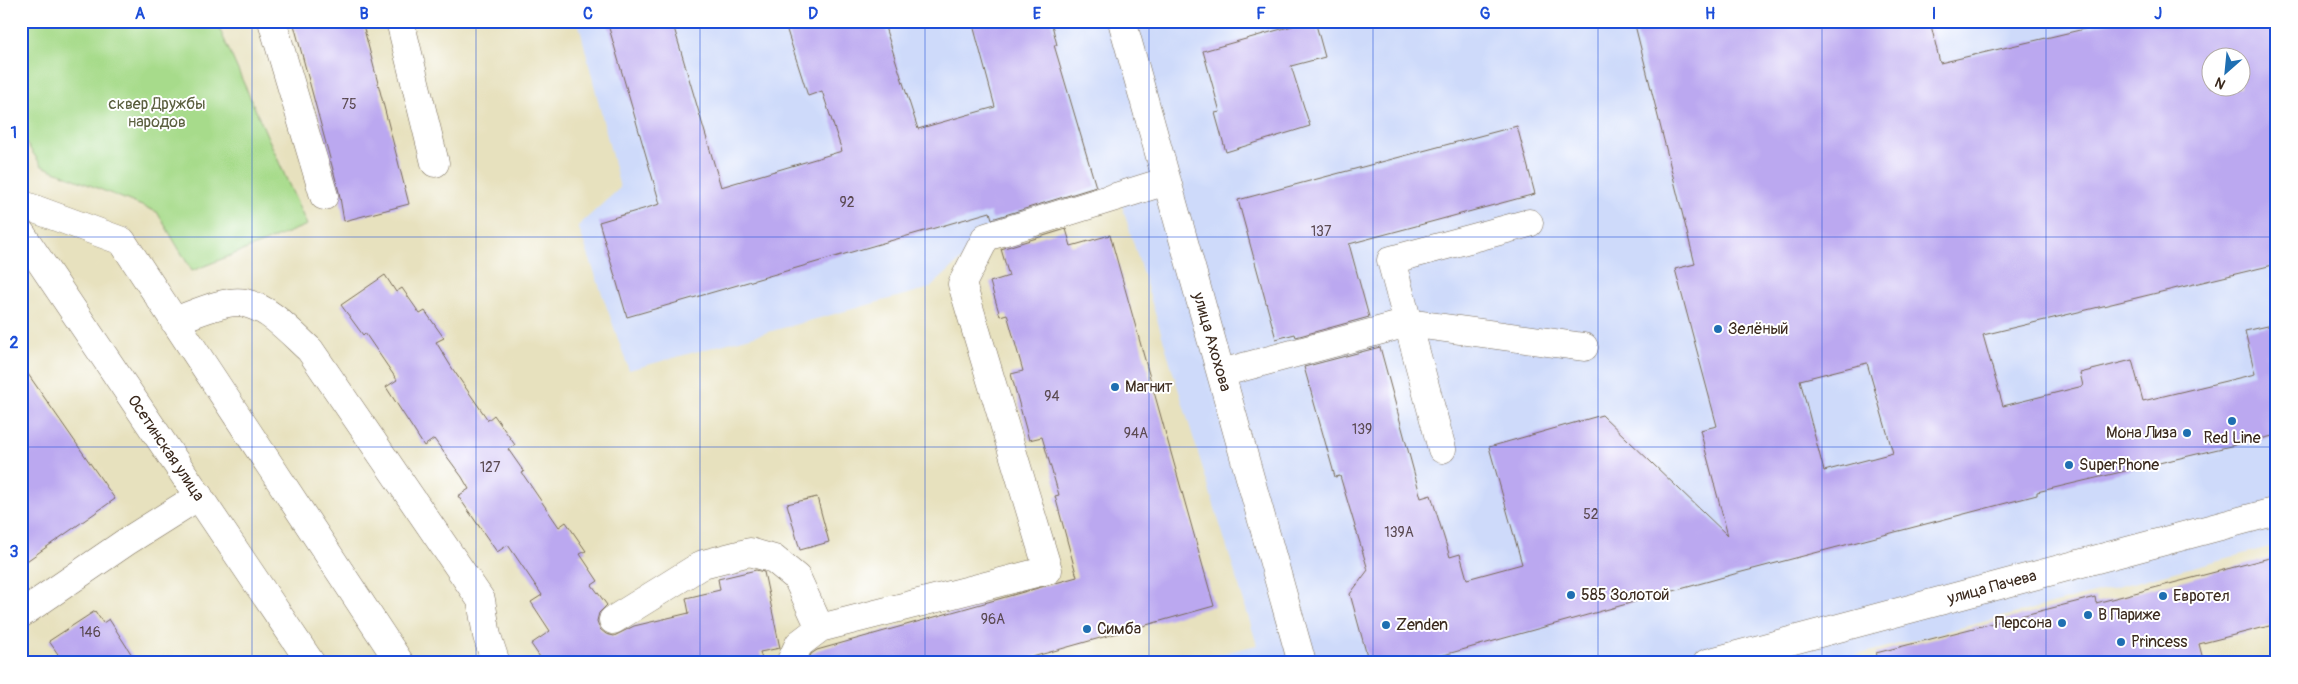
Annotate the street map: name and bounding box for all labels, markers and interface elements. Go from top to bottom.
text: A [135,4,146,24]
text: B [359,4,369,24]
text: C [583,4,593,24]
text: D [808,4,818,24]
text: E [1033,4,1042,24]
text: F [1256,4,1266,24]
text: G [1480,4,1491,24]
text: H [1705,4,1715,24]
text: I [1932,4,1936,24]
text: J [2154,4,2162,24]
north arrow [2200,48,2250,98]
text: N [2212,73,2228,93]
park label: сквер Дружбы народов [109,94,205,132]
house number: 75 [342,96,357,113]
text: 1 [11,123,17,143]
house number: 92 [839,194,855,211]
house number: 137 [1311,223,1332,240]
street label: улица Ахохова [1188,289,1236,394]
place label: Зелёный [1728,319,1789,339]
marker: Зелёный [1712,323,1724,335]
text: 2 [10,333,19,353]
place label: Магнит [1125,377,1173,397]
marker: Магнит [1109,381,1121,393]
house number: 94 [1044,388,1060,405]
street label: Осетинская улица [123,391,209,505]
marker: Red Line [2226,415,2238,427]
house number: 139 [1352,421,1372,438]
place label: Мона Лиза [2106,423,2177,443]
house number: 94А [1124,425,1148,442]
marker: Мона Лиза [2181,427,2193,439]
place label: Red Line [2203,428,2261,448]
place label: SuperPhone [2079,455,2159,475]
house number: 127 [480,459,501,476]
marker: SuperPhone [2063,459,2075,471]
house number: 52 [1583,506,1599,523]
house number: 139А [1384,524,1414,541]
text: 3 [10,542,19,562]
street label: улица Пачева [1944,565,2039,609]
place label: 585 Золотой [1581,585,1669,605]
place label: Евротел [2173,586,2230,606]
marker: 585 Золотой [1565,589,1577,601]
marker: Евротел [2157,590,2169,602]
place label: В Париже [2098,605,2160,625]
marker: В Париже [2082,609,2094,621]
house number: 96А [981,611,1005,628]
place label: Персона [1995,613,2052,633]
place label: Zenden [1396,615,1448,635]
marker: Персона [2056,617,2068,629]
place label: Симба [1097,619,1141,639]
marker: Zenden [1380,619,1392,631]
marker: Симба [1081,623,1093,635]
house number: 146 [79,624,101,641]
place label: Princess [2131,632,2187,652]
marker: Princess [2115,636,2127,648]

